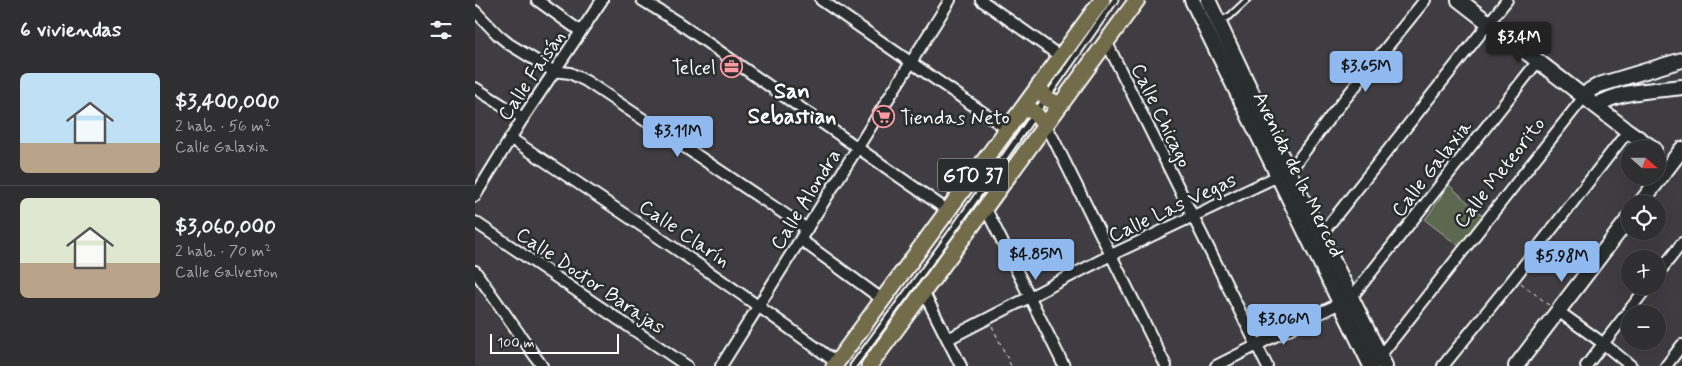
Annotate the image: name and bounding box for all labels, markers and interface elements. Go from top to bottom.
text: 6 viviendas [20,16,121,44]
icon: filters [427,16,455,44]
pin: $3.4M [1484,22,1554,64]
street label: Calle Faisán [492,25,573,127]
text: $3.4M [1497,27,1541,48]
pin: $3.65M [1325,51,1407,93]
place label: Telcel [671,55,716,82]
office icon: Telcel [720,55,744,79]
text: $3.65M [1341,56,1391,77]
street label: Calle Chicago [1124,59,1197,172]
district label: San Sebastian [748,78,836,131]
street label: Avenida de la Merced [1246,87,1350,262]
text: $3,400,000 [175,88,279,116]
icon: home [60,93,120,153]
supermarket icon: Tiendas Neto [872,105,896,129]
place label: Tiendas Neto [900,105,1010,132]
street label: Calle Meteorito [1448,112,1552,234]
street label: Calle Galaxia [1386,114,1479,223]
text: 2 hab. · 56 m² [175,116,271,137]
pin: $3.11M [637,116,719,158]
text: $3.11M [654,121,702,142]
text: Calle Galaxia [175,137,268,158]
north arrow [1621,140,1666,185]
map controls [1621,140,1666,350]
street label: Calle Alondra [765,144,848,255]
road number: GTO 37 [938,158,1008,192]
street label: Calle Las Vegas [1104,167,1241,250]
street label: Calle Clarín [633,194,735,275]
button: locate [1621,195,1666,240]
text: $3,060,000 [175,213,276,241]
icon: home [60,218,120,278]
street label: Calle Doctor Barajas [510,221,670,341]
pin: $4.85M [995,238,1077,281]
pin: $5.98M [1521,240,1603,283]
text: 2 hab. · 70 m² [175,241,271,262]
text: $4.85M [1009,244,1063,265]
text: $5.98M [1535,246,1589,267]
button: + [1621,250,1666,295]
text: Calle Galveston [175,262,278,283]
pin: $3.06M [1243,304,1325,346]
button: − [1621,305,1666,350]
text: $3.06M [1258,309,1310,330]
scale bar [490,331,619,354]
text: 100 m [497,334,535,352]

